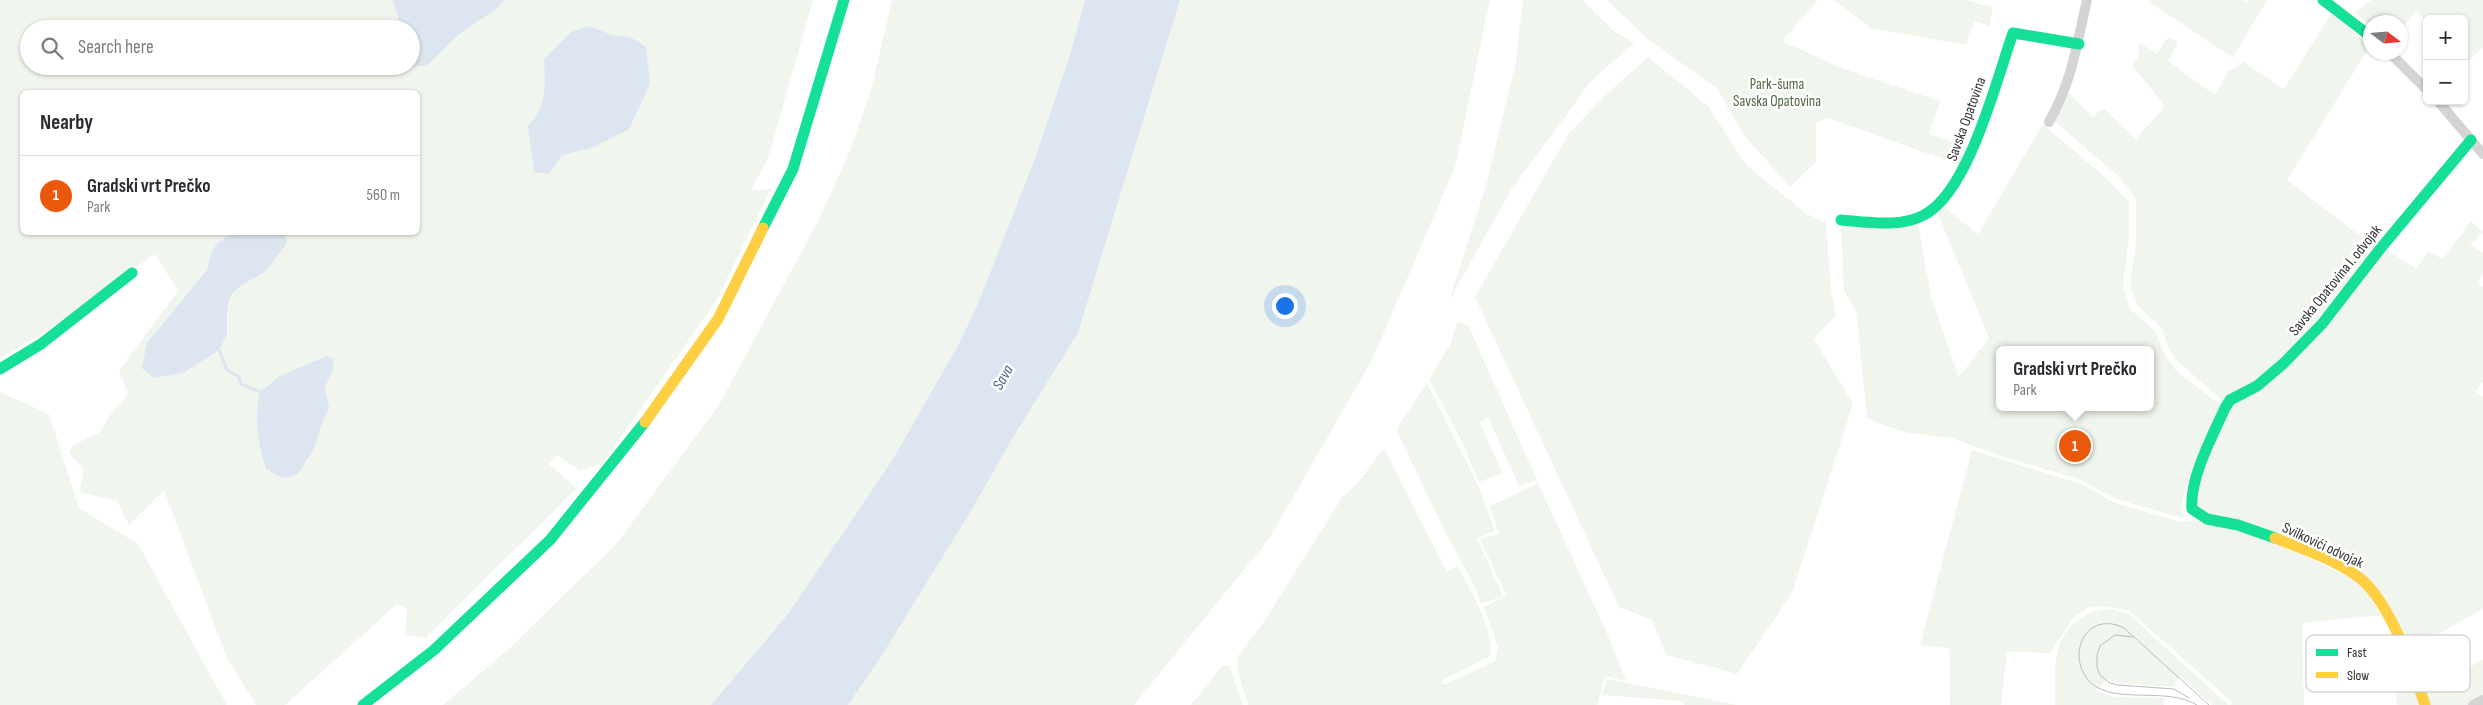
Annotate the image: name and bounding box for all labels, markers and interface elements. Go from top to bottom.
north arrow [2363,15,2408,60]
map controls [2423,15,2468,105]
button: + [2423,15,2468,60]
search box [20,20,420,75]
icon: search [38,34,66,62]
text: Search here [78,36,154,59]
button: − [2423,60,2468,105]
street label: Savska Opatovina [1943,74,1991,164]
park label: Park-šuma Savska Opatovina [1733,75,1821,111]
text: Nearby [40,110,93,135]
text: Gradski vrt Prečko [87,175,210,198]
text: 1 [53,186,59,205]
text: 560 m [367,186,400,205]
text: Park [87,198,110,217]
street label: Savska Opatovina I. odvojak [2285,221,2386,340]
your location [1272,293,1298,319]
popup [1996,346,2154,411]
text: Gradski vrt Prečko [2013,358,2137,381]
water label: Sava [989,361,1018,394]
text: Park [2013,381,2037,400]
pin: 1 [2059,427,2091,465]
street label: Svilkovići odvojak [2279,518,2367,573]
legend [2306,635,2470,692]
text: Fast [2347,644,2367,661]
text: Slow [2347,667,2369,684]

